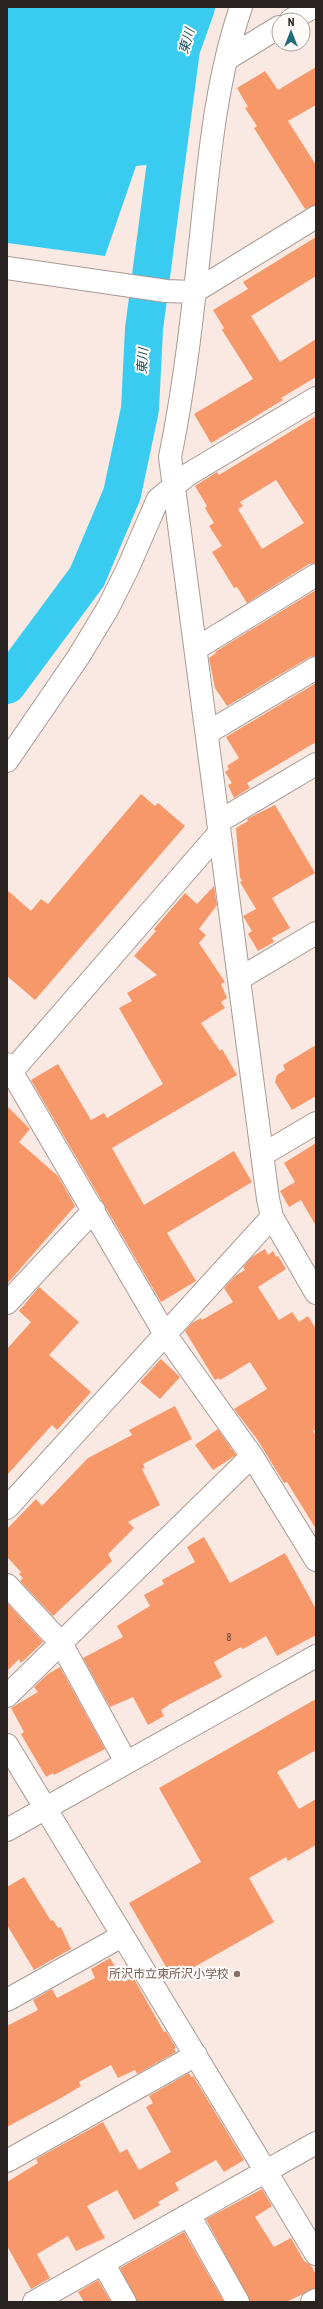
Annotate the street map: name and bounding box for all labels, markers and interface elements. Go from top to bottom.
north arrow [271,12,311,52]
text: N [288,16,295,29]
water label: 東川 [176,25,198,56]
water label: 東川 [134,346,151,374]
house number: 8 [227,1632,232,1643]
place label: 所沢市立東所沢小学校 [109,1967,229,1981]
marker: 所沢市立東所沢小学校 [232,1969,242,1979]

